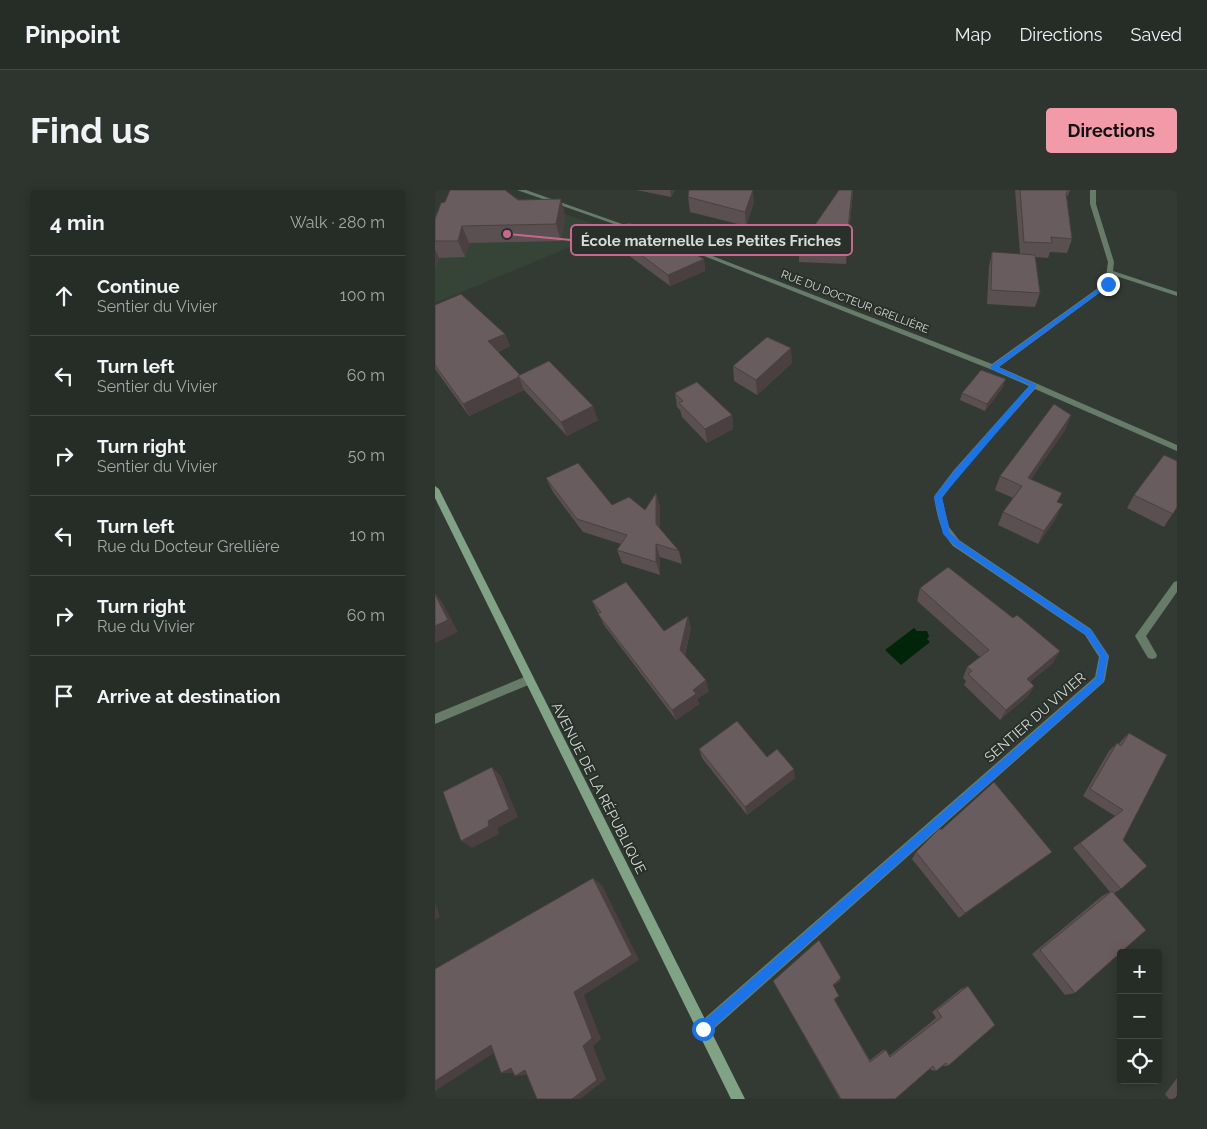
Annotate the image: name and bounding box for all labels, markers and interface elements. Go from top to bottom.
text: Pinpoint [25,20,120,49]
text: Map [955,24,991,45]
text: Directions [1019,24,1103,45]
text: Saved [1131,24,1182,45]
button: Directions [1046,108,1177,153]
text: Find us [30,110,150,151]
text: 4 min [50,210,105,235]
text: Walk · 280 m [290,213,385,232]
callout: École maternelle Les Petites Friches [571,225,852,255]
text: École maternelle Les Petites Friches [581,232,841,250]
street label: RUE DU DOCTEUR GRELLIÈRE [779,267,931,336]
route end [1097,273,1120,296]
text: Continue [97,275,180,297]
icon: ahead [50,282,78,310]
text: 100 m [340,286,385,305]
text: Sentier du Vivier [97,297,217,316]
text: Turn left [97,355,174,377]
icon: left [50,362,78,390]
text: 60 m [347,366,385,385]
text: Sentier du Vivier [97,377,217,396]
text: Turn right [97,435,186,457]
icon: right [50,442,78,470]
text: 50 m [348,446,385,465]
text: Sentier du Vivier [97,457,217,476]
text: Turn left [97,515,174,537]
icon: left [50,522,78,550]
text: 10 m [350,526,385,545]
text: Rue du Docteur Grellière [97,537,280,556]
text: Turn right [97,595,186,617]
icon: right [50,602,78,630]
text: 60 m [347,606,385,625]
text: Rue du Vivier [97,617,195,636]
street label: SENTIER DU VIVIER [981,669,1089,765]
icon: arrive [50,682,78,710]
text: Arrive at destination [97,685,281,707]
street label: AVENUE DE LA RÉPUBLIQUE [549,699,650,877]
map controls [1117,949,1162,1084]
button: + [1117,949,1162,994]
button: − [1117,994,1162,1039]
route start [692,1018,715,1041]
button: locate [1117,1039,1162,1084]

